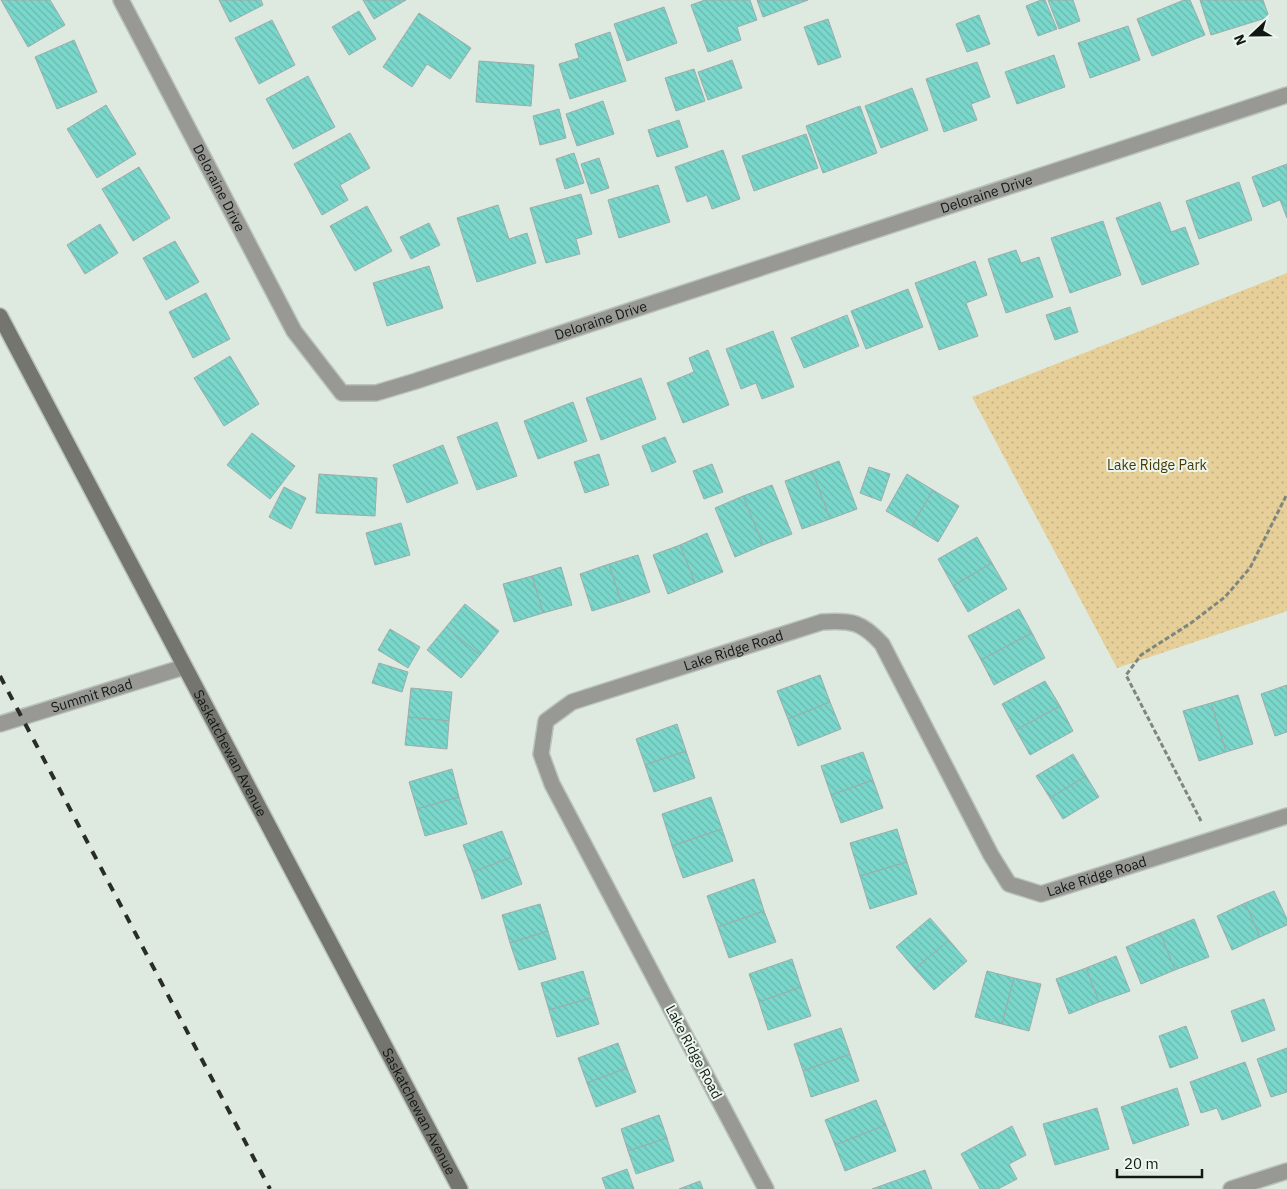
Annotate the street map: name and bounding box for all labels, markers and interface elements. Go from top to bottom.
north arrow [1227,10,1277,60]
text: N [1230,32,1250,48]
street label: Deloraine Drive [189,141,250,235]
street label: Deloraine Drive [938,170,1035,217]
street label: Deloraine Drive [552,297,649,344]
park label: Lake Ridge Park [1107,456,1208,474]
street label: Lake Ridge Road [681,626,785,675]
street label: Summit Road [49,674,135,717]
street label: Saskatchewan Avenue [189,687,271,820]
street label: Lake Ridge Road [1045,852,1149,901]
street label: Lake Ridge Road [662,1002,726,1102]
street label: Saskatchewan Avenue [378,1045,460,1178]
scale bar [1117,1146,1202,1178]
text: 20 m [1124,1154,1159,1173]

